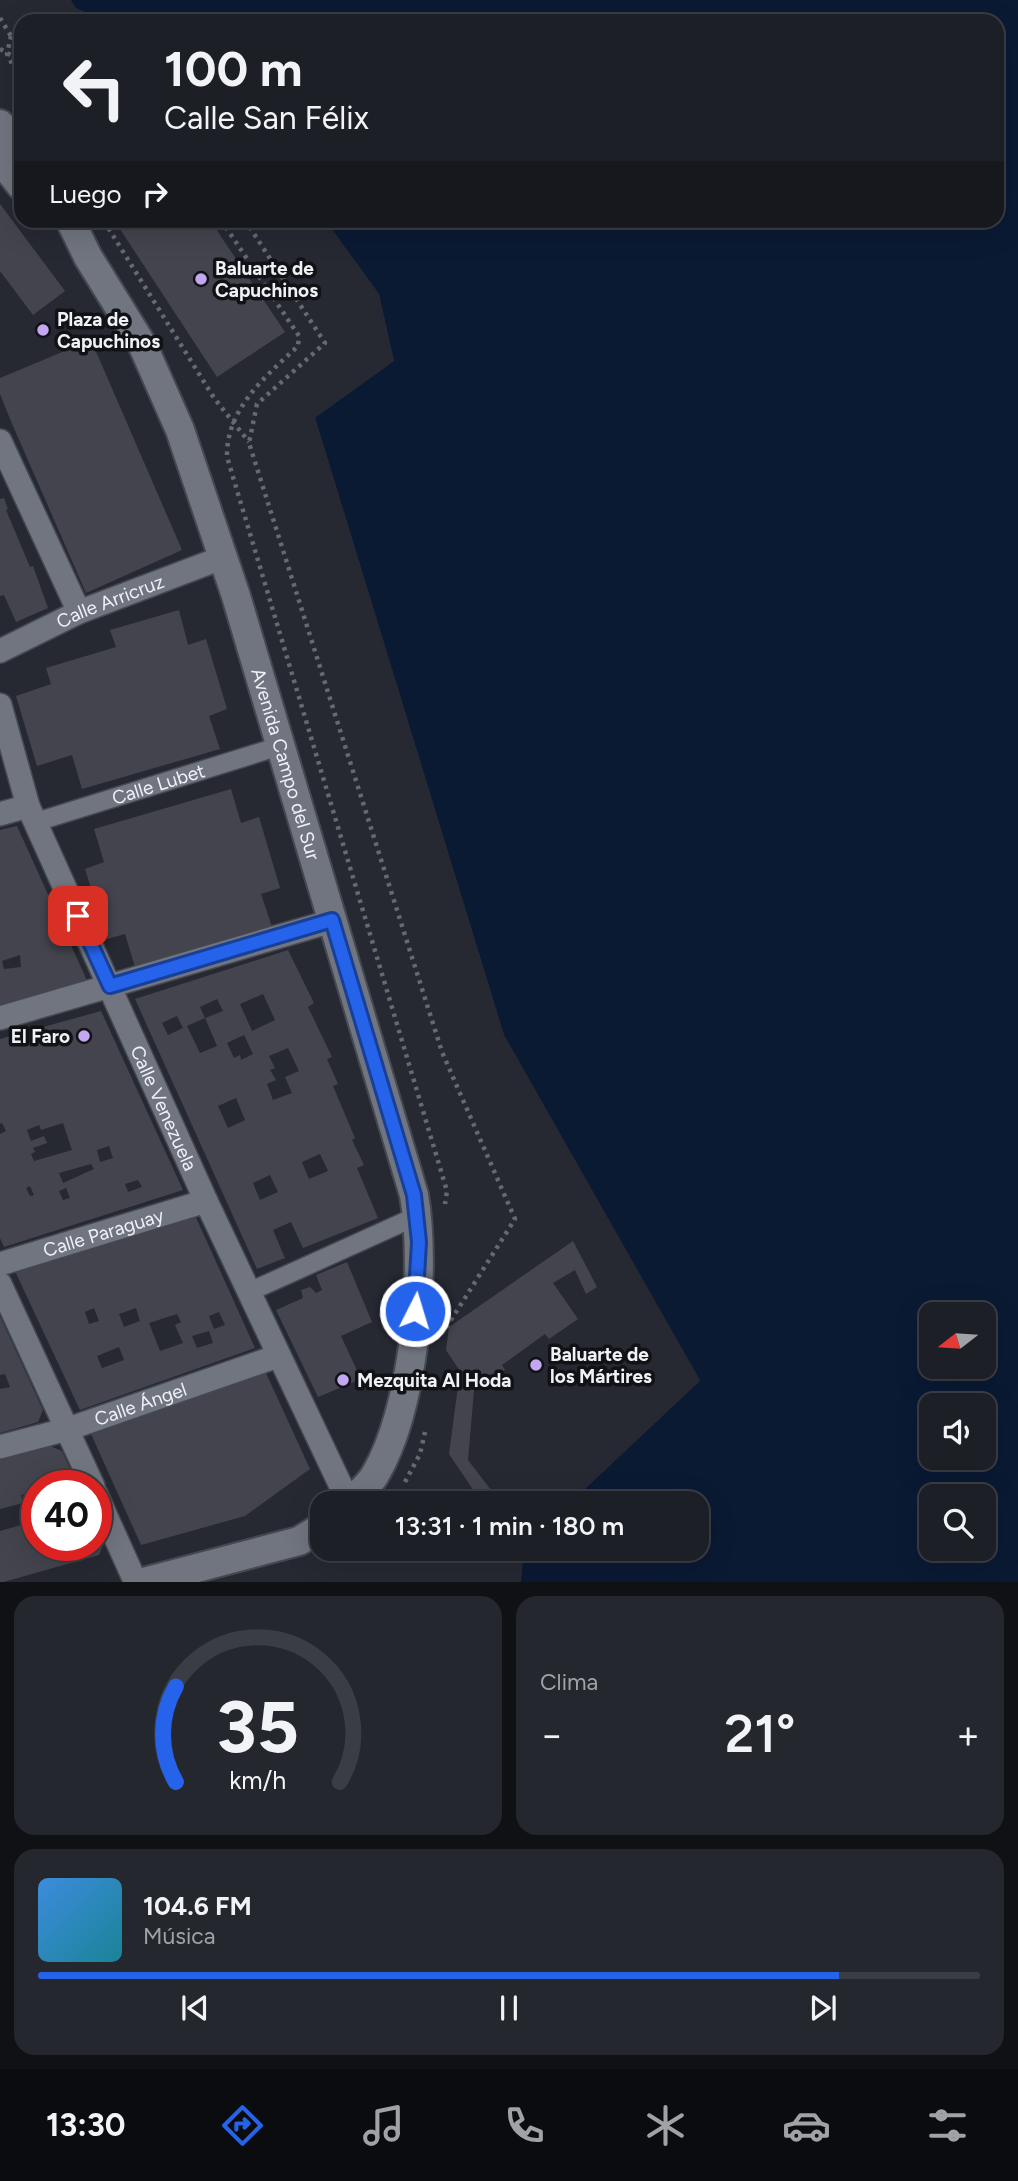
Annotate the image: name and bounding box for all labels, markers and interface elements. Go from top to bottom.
text: 100 m [164,39,303,98]
icon: left [49,42,140,133]
text: Calle San Félix [164,99,369,137]
icon: right [136,175,174,213]
text: Luego [49,178,122,210]
place label: Baluarte de Capuchinos [215,257,318,302]
marker: Baluarte de Capuchinos [193,271,209,287]
place label: Plaza de Capuchinos [57,308,160,353]
marker: Plaza de Capuchinos [35,322,51,338]
street label: Calle Arricruz [52,569,167,633]
street label: Avenida Campo del Sur [247,665,325,863]
street label: Calle Lubet [109,759,207,809]
pin [48,886,108,946]
icon: arrive [59,897,97,935]
place label: El Faro [11,1025,70,1048]
marker: El Faro [76,1028,92,1044]
street label: Calle Venezuela [126,1042,202,1174]
street label: Calle Paraguay [40,1203,166,1262]
position arrow [378,1274,452,1348]
north arrow [919,1302,996,1379]
map controls [919,1302,996,1561]
place label: Baluarte de los Mártires [550,1343,652,1388]
marker: Baluarte de los Mártires [528,1357,544,1373]
place label: Mezquita Al Hoda [357,1369,512,1392]
marker: Mezquita Al Hoda [335,1372,351,1388]
street label: Calle Ángel [91,1377,190,1430]
button: sound [919,1393,996,1470]
speed limit sign: 40 [21,1470,112,1561]
button: search [919,1484,996,1561]
text: 13:31 · 1 min · 180 m [395,1510,624,1542]
text: Clima [540,1668,598,1696]
text: 35 [217,1683,299,1770]
text: 21° [725,1703,795,1765]
text: − [540,1712,564,1758]
text: + [956,1712,980,1758]
text: km/h [229,1764,287,1794]
text: 104.6 FM [143,1890,252,1922]
text: Música [143,1922,216,1950]
icon: previous [176,1989,214,2027]
icon: pause [490,1989,528,2027]
icon: next [804,1989,842,2027]
icon: directions [218,2101,267,2150]
icon: music [359,2101,408,2150]
icon: phone [500,2101,549,2150]
icon: climate [641,2101,690,2150]
icon: car [782,2101,831,2150]
icon: filters [923,2101,972,2150]
text: 13:30 [46,2106,126,2144]

